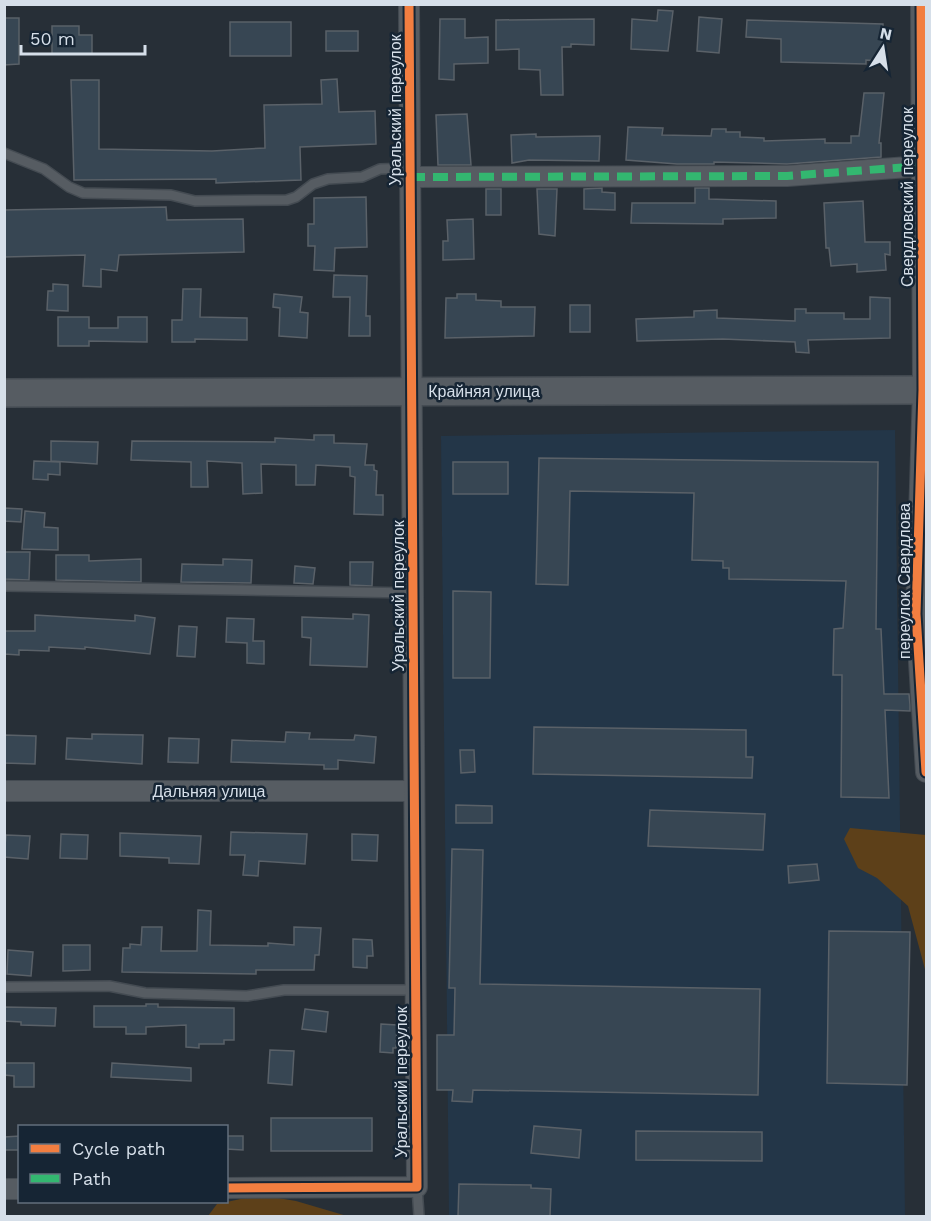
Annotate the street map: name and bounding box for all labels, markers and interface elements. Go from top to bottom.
scale bar [21,18,146,56]
north arrow [853,18,913,78]
text: N [878,23,894,44]
text: 50 m [30,28,75,49]
street label: Уральский переулок [386,33,405,186]
street label: Свердловский переулок [898,106,917,287]
street label: Крайняя улица [428,382,540,401]
street label: переулок Свердлова [895,503,914,659]
street label: Уральский переулок [389,519,408,672]
street label: Дальняя улица [152,782,266,801]
street label: Уральский переулок [392,1005,411,1158]
legend [18,1125,228,1203]
text: Cycle path [72,1138,166,1159]
text: Path [72,1168,112,1189]

